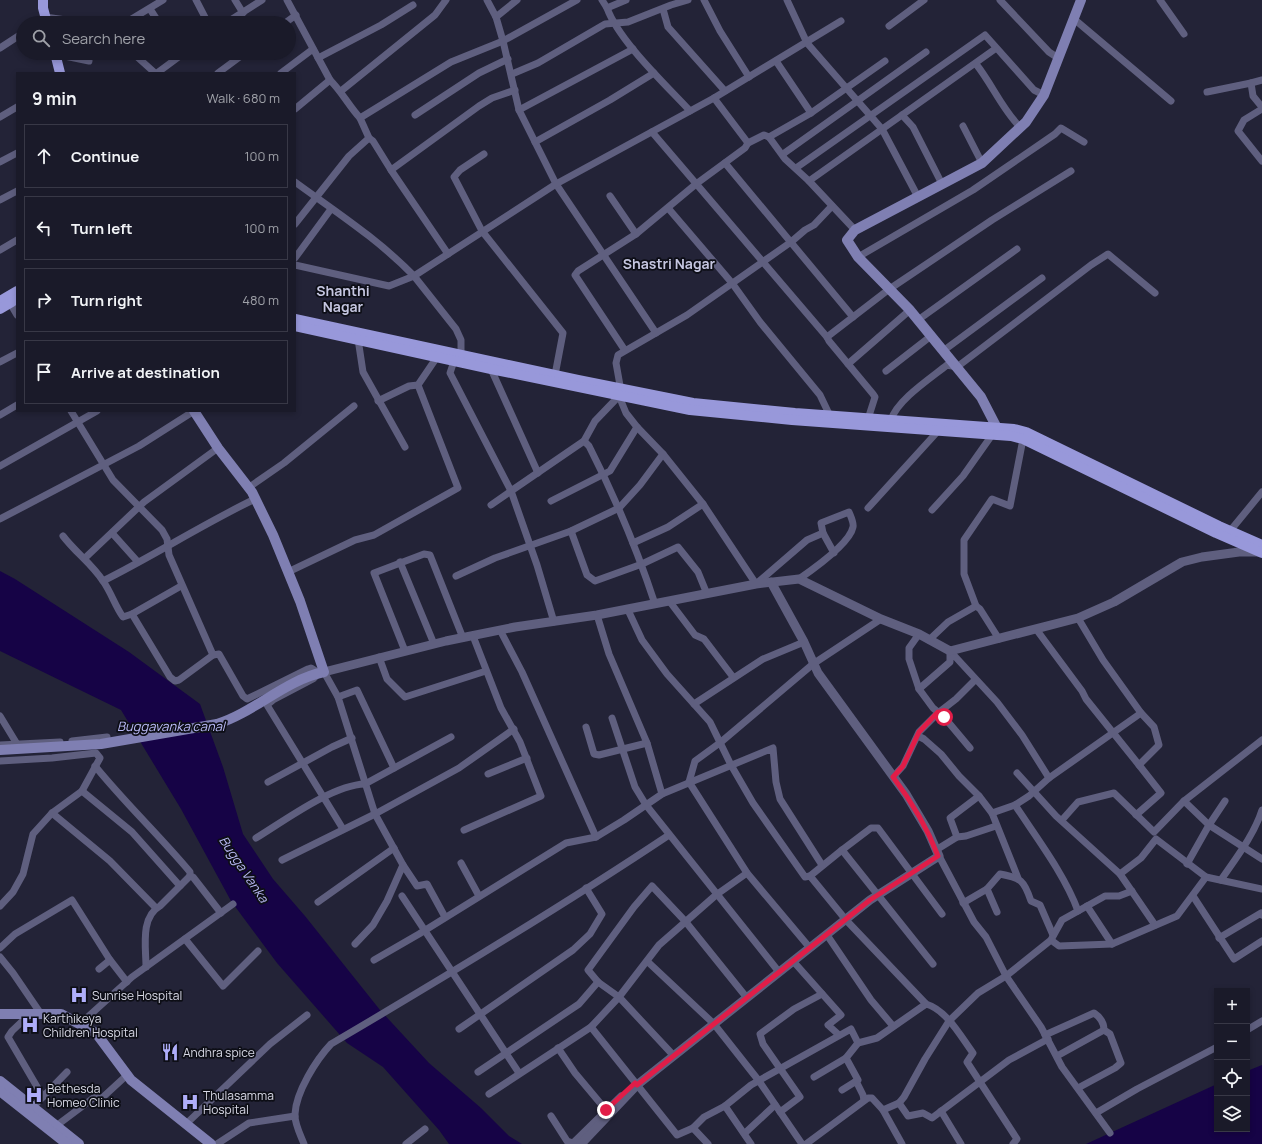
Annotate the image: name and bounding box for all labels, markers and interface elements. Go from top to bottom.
search box [16,16,296,60]
icon: search [30,27,52,49]
text: Search here [62,28,145,49]
text: 9 min [32,87,77,110]
text: Walk · 680 m [206,89,280,107]
icon: ahead [33,145,55,167]
text: Continue [71,146,139,167]
text: 100 m [244,147,279,165]
icon: left [33,217,55,239]
text: Turn left [71,218,133,239]
text: 100 m [244,219,279,237]
district label: Shastri Nagar [623,254,716,273]
district label: Shanthi Nagar [316,281,370,316]
icon: right [33,289,55,311]
text: Turn right [71,290,142,311]
text: 480 m [242,291,279,309]
icon: arrive [33,361,55,383]
text: Arrive at destination [71,362,220,383]
route start [935,708,953,726]
water label: Buggavanka canal [117,717,227,735]
water label: Bugga Vanka [215,832,273,907]
hospital icon: Sunrise Hospital [69,985,89,1005]
place label: Sunrise Hospital [92,987,182,1004]
map controls [1214,988,1250,1132]
button: + [1214,988,1250,1024]
place label: Karthikeya Children Hospital [43,1010,138,1041]
hospital icon: Karthikeya Children Hospital [20,1015,40,1035]
button: − [1214,1024,1250,1060]
restaurant icon: Andhra spice [160,1042,180,1062]
place label: Andhra spice [183,1044,255,1061]
button: locate [1214,1060,1250,1096]
place label: Bethesda Homeo Clinic [47,1080,120,1111]
hospital icon: Bethesda Homeo Clinic [24,1085,44,1105]
place label: Thulasamma Hospital [203,1087,274,1118]
hospital icon: Thulasamma Hospital [180,1092,200,1112]
button: layers [1214,1096,1250,1132]
route end [597,1101,615,1119]

